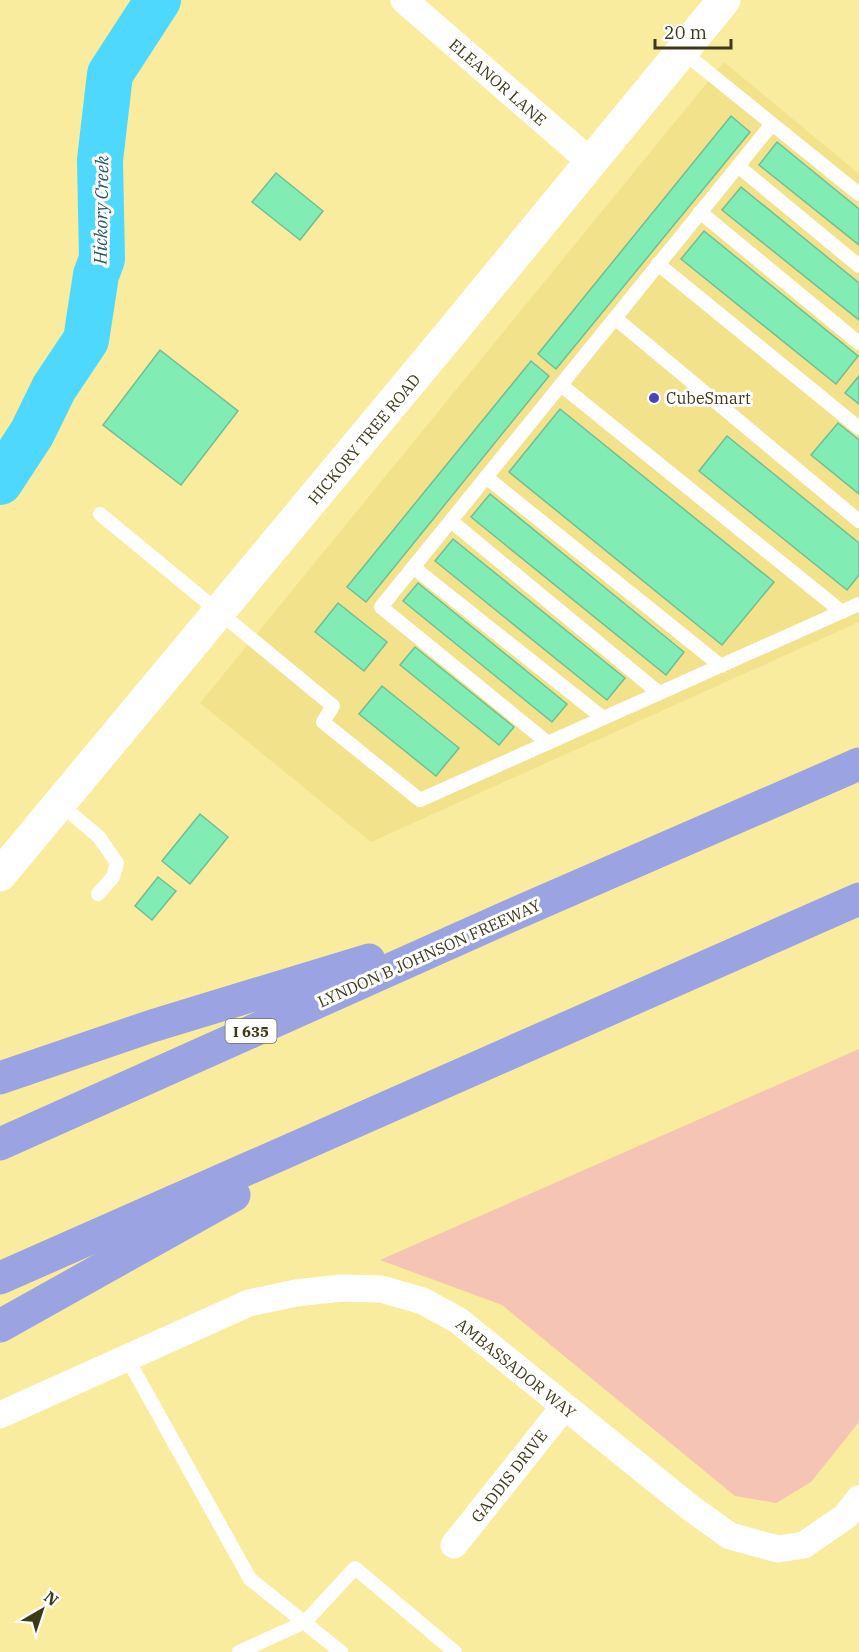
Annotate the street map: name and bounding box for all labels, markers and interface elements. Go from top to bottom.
scale bar [655,12,732,50]
text: 20 m [664,21,707,44]
street label: ELEANOR LANE [445,34,551,130]
water label: Hickory Creek [89,155,113,265]
street label: HICKORY TREE ROAD [304,370,424,508]
place label: CubeSmart [666,388,751,408]
marker: CubeSmart [647,391,661,405]
street label: LYNDON B JOHNSON FREEWAY [315,895,543,1011]
road number: I 635 [226,1019,276,1043]
street label: AMBASSADOR WAY [452,1314,580,1422]
street label: GADDIS DRIVE [467,1426,551,1526]
north arrow [12,1580,72,1640]
text: N [40,1587,63,1610]

